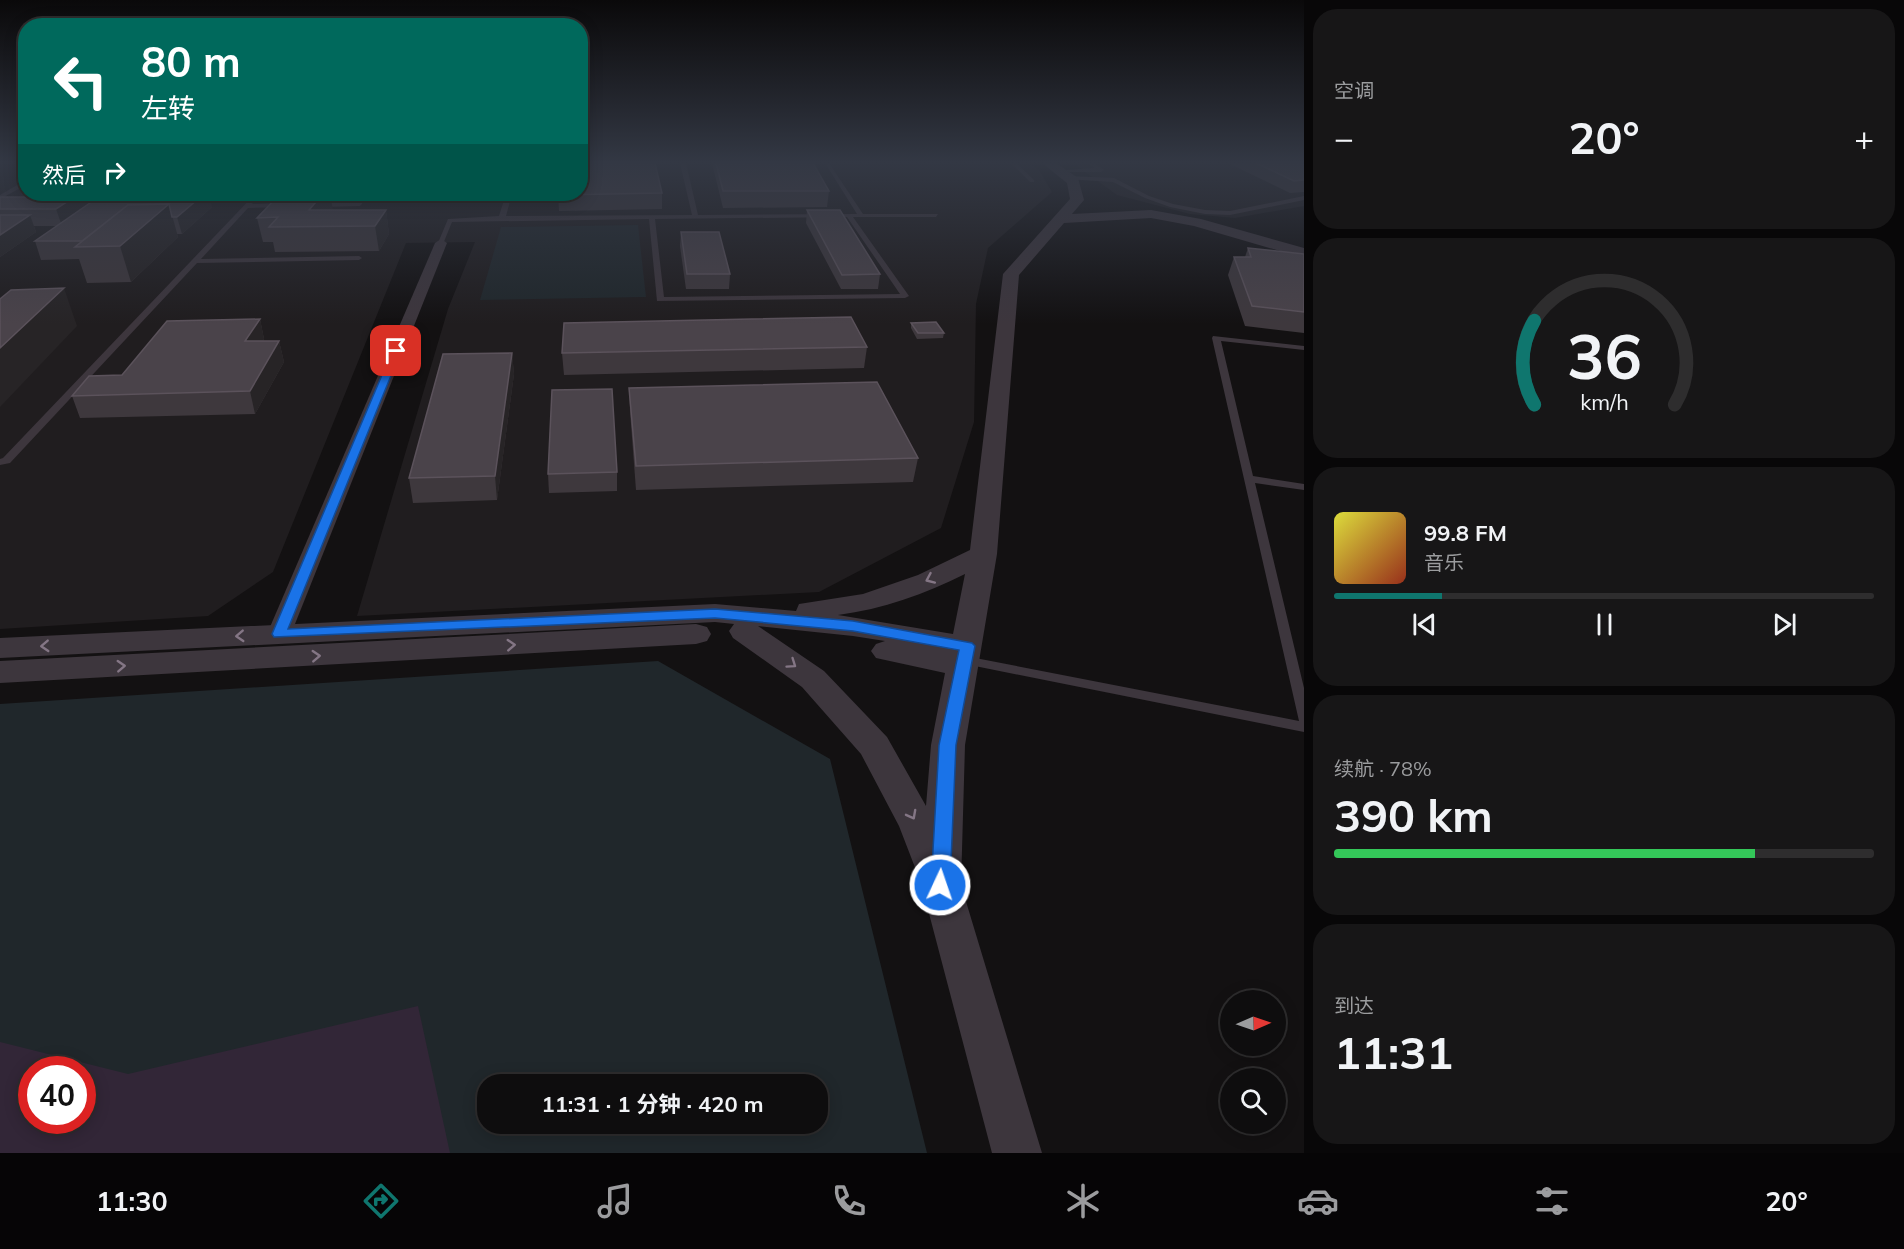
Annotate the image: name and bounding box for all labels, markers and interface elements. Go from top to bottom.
text: 80 m [141,35,241,88]
icon: left [42,42,120,120]
text: 空调 [1334,78,1374,103]
text: 左转 [141,91,195,125]
text: 20° [1568,109,1640,165]
text: − [1334,117,1354,158]
text: + [1854,117,1874,158]
icon: right [98,156,131,189]
text: 然后 [42,161,86,189]
text: 36 [1567,316,1641,395]
pin [370,325,421,376]
icon: arrive [379,334,412,367]
text: km/h [1580,388,1628,415]
text: 99.8 FM [1424,519,1507,547]
text: 音乐 [1424,550,1464,575]
one-way arrow [926,572,937,584]
icon: previous [1408,608,1441,641]
icon: pause [1588,608,1621,641]
icon: next [1768,608,1801,641]
one-way arrow [235,630,244,643]
one-way arrow [506,638,515,651]
one-way arrow [40,639,49,652]
one-way arrow [312,650,321,663]
one-way arrow [785,657,796,668]
one-way arrow [117,660,126,673]
text: 续航 · 78% [1334,756,1432,781]
text: 390 km [1334,787,1493,843]
one-way arrow [905,809,916,819]
position arrow [908,853,972,917]
north arrow [1220,990,1286,1056]
map controls [1220,990,1286,1134]
text: 到达 [1334,993,1374,1018]
text: 11:31 [1334,1024,1453,1080]
speed limit sign: 40 [18,1056,96,1134]
button: search [1220,1068,1286,1134]
text: 11:31 · 1 分钟 · 420 m [541,1090,764,1118]
icon: directions [360,1180,402,1222]
icon: music [594,1180,636,1222]
icon: phone [828,1180,870,1222]
icon: climate [1062,1180,1104,1222]
icon: car [1297,1180,1339,1222]
icon: filters [1531,1180,1573,1222]
text: 11:30 [96,1184,168,1218]
text: 20° [1765,1184,1808,1218]

